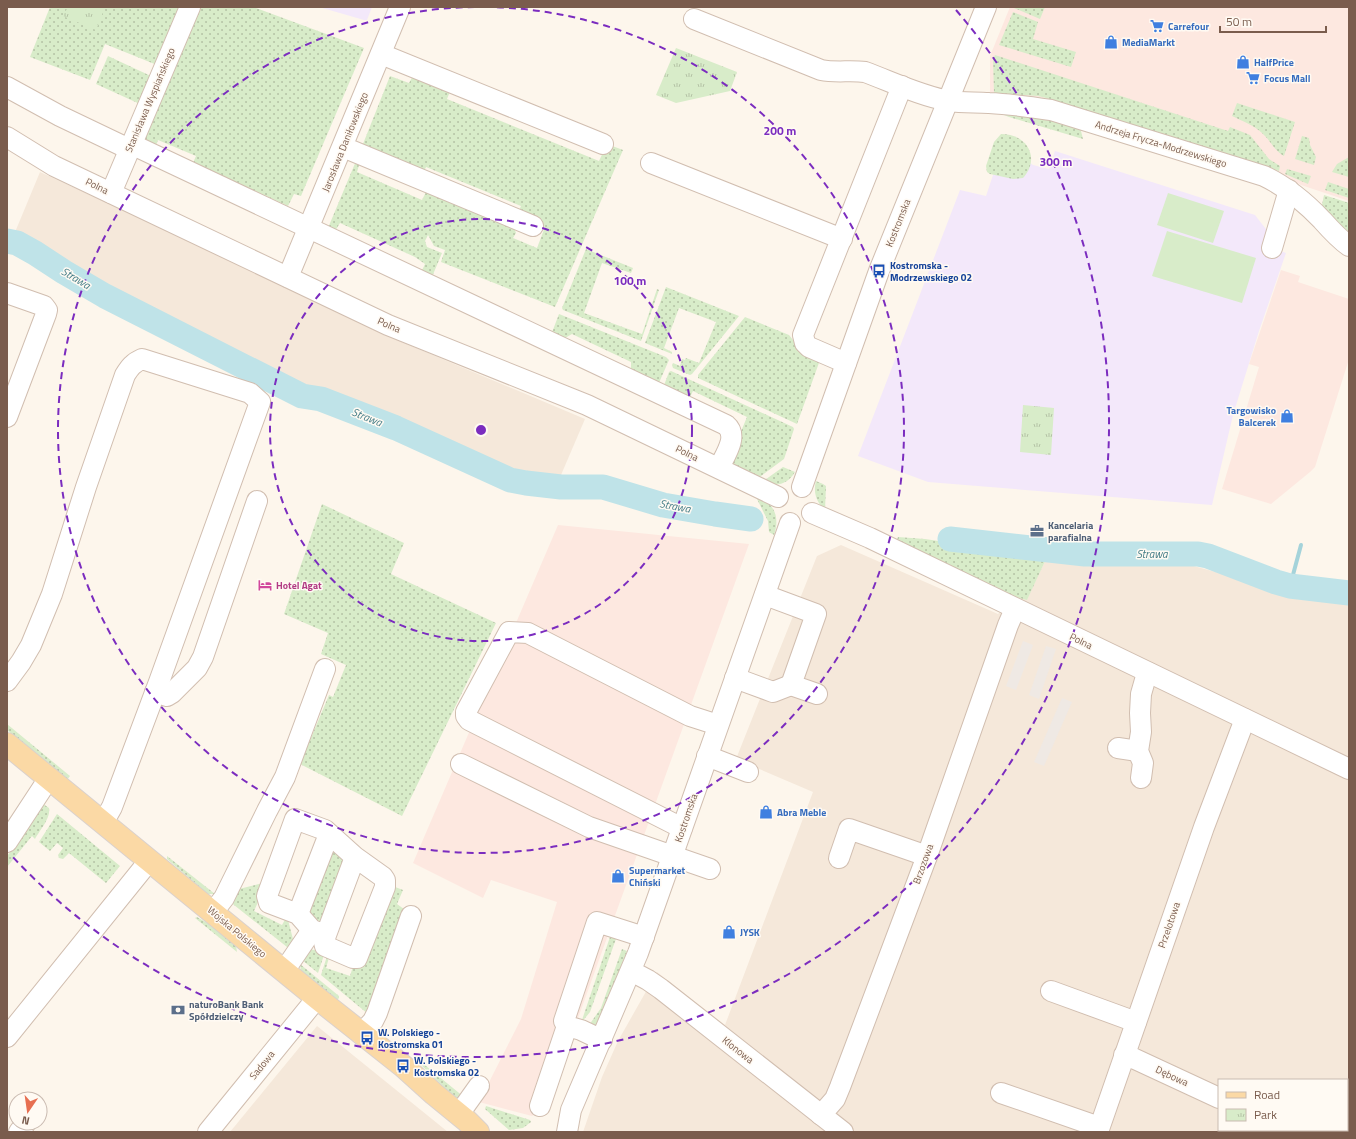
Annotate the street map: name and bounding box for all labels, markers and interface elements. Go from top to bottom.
scale bar [1220,8,1326,34]
text: 50 m [1226,12,1252,31]
supermarket icon: Carrefour [1149,18,1165,34]
place label: Carrefour [1168,19,1209,34]
shop icon: MediaMarkt [1103,34,1119,50]
place label: MediaMarkt [1122,35,1175,50]
street label: Stanisława Wyspiańskiego [121,45,179,155]
shop icon: HalfPrice [1235,54,1251,70]
place label: HalfPrice [1254,55,1294,70]
supermarket icon: Focus Mall [1245,70,1261,86]
place label: Focus Mall [1264,71,1311,86]
street label: Jarosława Daniłowskiego [318,90,372,194]
street label: Andrzeja Frycza-Modrzewskiego [1093,117,1229,171]
text: 200 m [764,121,796,140]
text: 300 m [1040,152,1072,171]
street label: Polna [83,174,111,198]
street label: Kostromska [882,197,914,249]
place label: Kostromska - Modrzewskiego 02 [890,258,972,285]
water label: Strawa [58,263,94,293]
bus stop icon: Kostromska - Modrzewskiego 02 [871,263,887,279]
text: 100 m [614,271,646,290]
street label: Polna [375,313,403,337]
place label: Targowisko Balcerek [1227,403,1277,430]
water label: Strawa [350,404,385,430]
shop icon: Targowisko Balcerek [1279,408,1295,424]
centre of rings [474,423,488,437]
street label: Polna [673,441,701,465]
water label: Strawa [658,495,692,517]
place label: Kancelaria parafialna [1048,518,1093,545]
office icon: Kancelaria parafialna [1029,523,1045,539]
water label: Strawa [1136,546,1168,562]
hotel icon: Hotel Agat [257,577,273,593]
place label: Hotel Agat [276,578,322,593]
street label: Polna [1067,629,1095,653]
street label: Kostromska [671,792,701,844]
shop icon: Abra Meble [758,804,774,820]
place label: Abra Meble [777,805,826,820]
street label: Brzozowa [909,842,937,886]
place label: Supermarket Chiński [629,863,686,890]
shop icon: Supermarket Chiński [610,868,626,884]
street label: Przelotowa [1154,900,1184,950]
street label: Wojska Polskiego [204,903,270,961]
shop icon: JYSK [721,924,737,940]
place label: JYSK [740,925,760,940]
place label: naturoBank Bank Spółdzielczy [189,997,265,1024]
bank icon: naturoBank Bank Spółdzielczy [170,1002,186,1018]
place label: W. Polskiego - Kostromska 01 [378,1025,443,1052]
bus stop icon: W. Polskiego - Kostromska 01 [359,1030,375,1046]
street label: Klonowa [719,1033,757,1067]
street label: Sadowa [246,1047,278,1083]
place label: W. Polskiego - Kostromska 02 [414,1053,479,1080]
bus stop icon: W. Polskiego - Kostromska 02 [395,1058,411,1074]
street label: Dębowa [1153,1062,1191,1090]
legend [1218,1079,1348,1131]
text: Road [1254,1085,1280,1104]
north arrow [8,1091,48,1131]
text: Park [1254,1105,1277,1124]
text: N [20,1112,31,1129]

